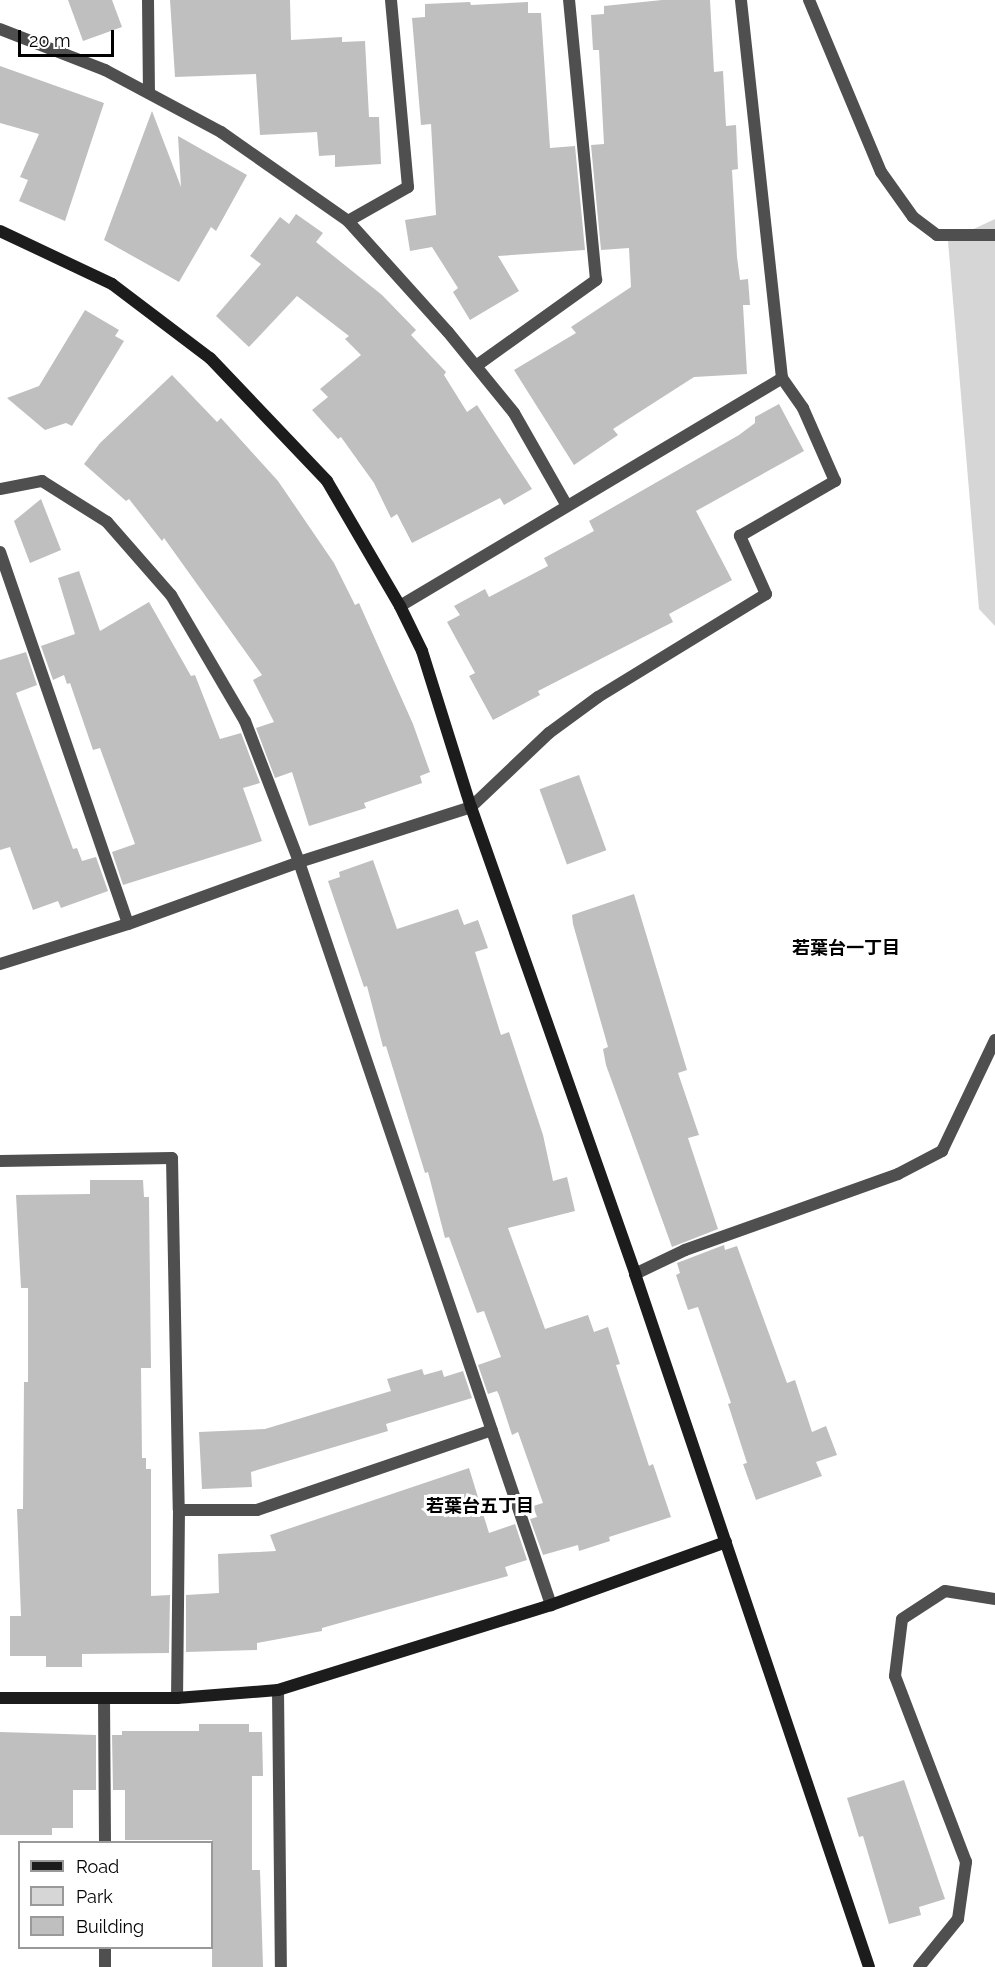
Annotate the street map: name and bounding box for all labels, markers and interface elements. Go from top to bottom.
scale bar [21,18,117,56]
text: 20 m [29,30,71,51]
district label: 若葉台一丁目 [792,937,900,959]
district label: 若葉台五丁目 [426,1495,534,1517]
legend [18,1841,213,1949]
text: Road [76,1856,119,1877]
text: Park [76,1886,113,1907]
text: Building [76,1916,144,1937]

